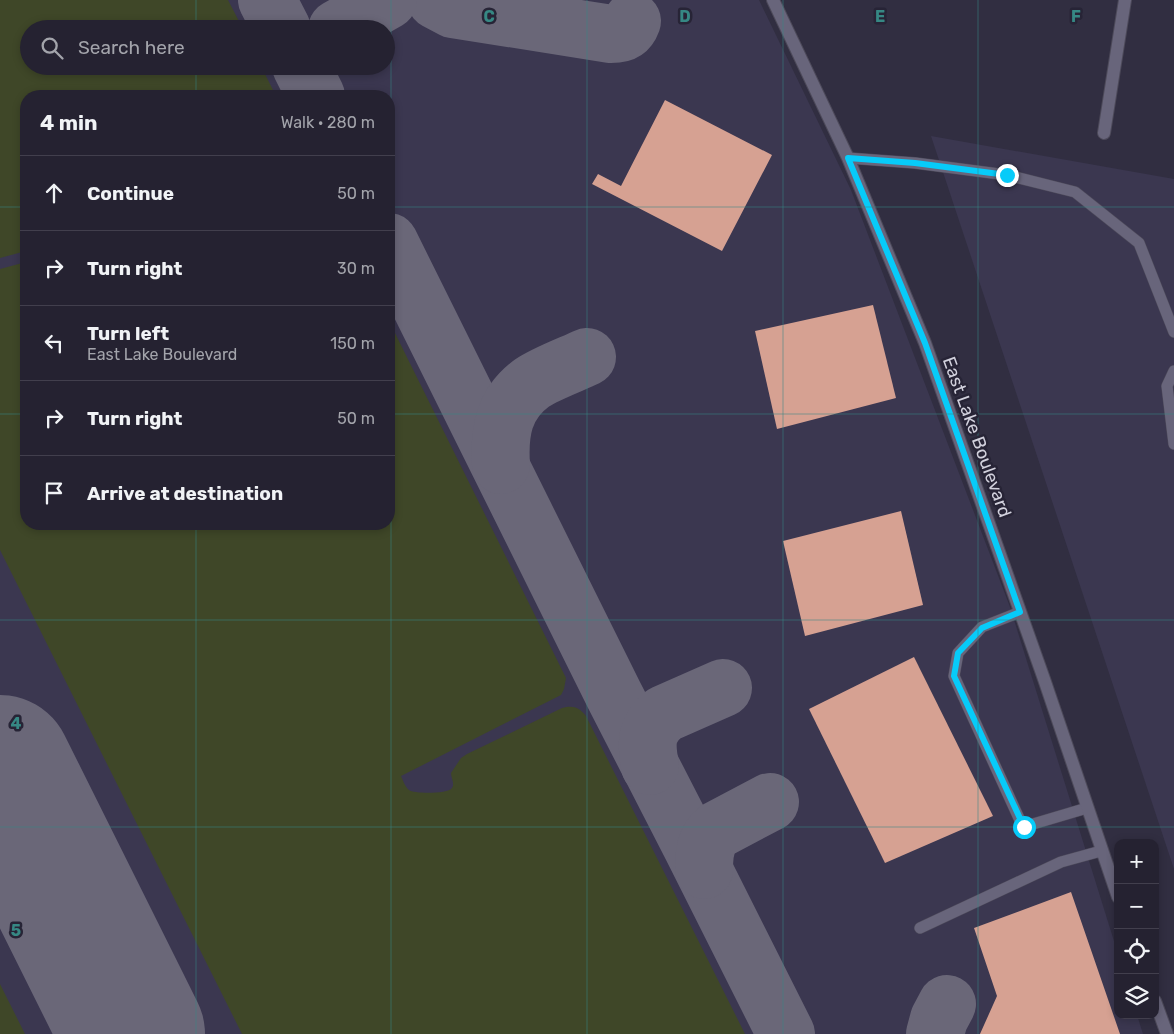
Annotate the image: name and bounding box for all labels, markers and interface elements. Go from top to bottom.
text: C [483,7,495,26]
text: D [679,7,691,26]
text: E [875,7,885,26]
text: F [1071,7,1081,26]
search box [20,20,395,75]
icon: search [38,34,66,62]
text: Search here [78,36,185,59]
text: 4 min [40,110,98,135]
text: Walk · 280 m [281,113,375,132]
route end [996,164,1019,187]
icon: ahead [40,179,68,207]
text: Continue [87,182,174,205]
text: 50 m [337,184,375,203]
icon: right [40,254,68,282]
text: Turn right [87,257,182,280]
text: 30 m [337,259,375,278]
text: Turn left [87,322,169,345]
icon: left [40,329,68,357]
text: 150 m [330,334,375,353]
text: East Lake Boulevard [87,345,237,364]
street label: East Lake Boulevard [938,354,1016,520]
icon: right [40,404,68,432]
text: Turn right [87,407,182,430]
text: 50 m [337,409,375,428]
icon: arrive [40,479,68,507]
text: Arrive at destination [87,482,283,505]
text: 4 [11,714,22,733]
route start [1013,816,1036,839]
map controls [1114,839,1159,1019]
button: + [1114,839,1159,884]
button: − [1114,884,1159,929]
text: 5 [11,921,21,940]
button: locate [1114,929,1159,974]
button: layers [1114,974,1159,1019]

